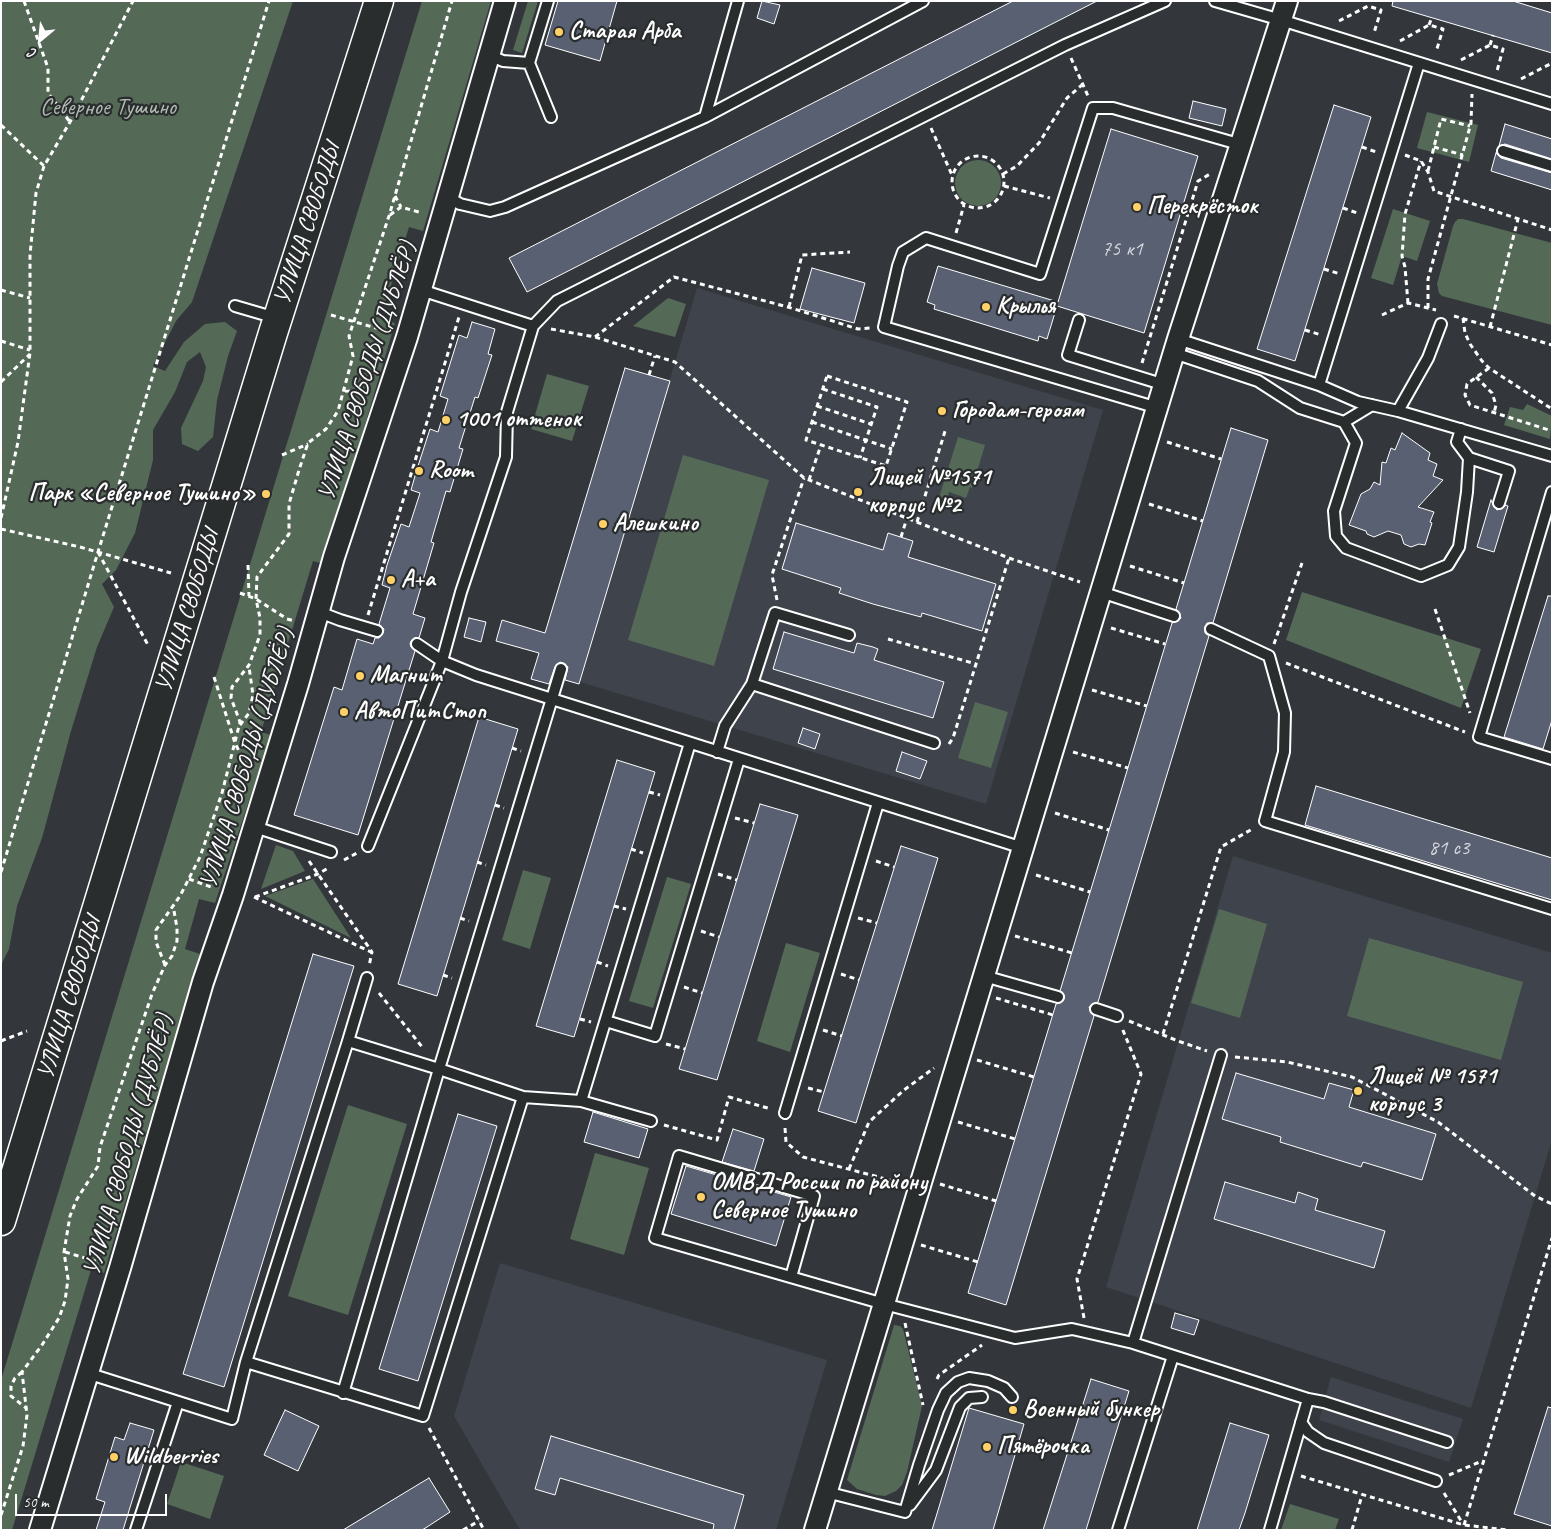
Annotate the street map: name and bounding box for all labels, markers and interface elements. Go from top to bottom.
north arrow [15,15,65,65]
place label: Старая Арба [569,18,680,46]
marker: Старая Арба [553,26,565,38]
text: С [26,45,40,63]
park label: Северное Тушино [40,94,176,122]
street label: УЛИЦА СВОБОДЫ [268,140,348,308]
place label: Перекрёсток [1147,193,1258,221]
marker: Перекрёсток [1131,201,1143,213]
house number: 75 к1 [1101,236,1143,262]
street label: УЛИЦА СВОБОДЫ (ДУБЛЁР) [313,238,423,504]
place label: Крылья [996,293,1055,321]
marker: Крылья [980,301,992,313]
place label: Городам-героям [952,397,1084,425]
marker: Городам-героям [936,405,948,417]
place label: 1001 оттенок [456,406,581,434]
marker: 1001 оттенок [440,414,452,426]
place label: Room [429,457,473,485]
place label: Лицей №1571 корпус №2 [868,464,991,520]
marker: Room [413,465,425,477]
place label: Парк «Северное Тушино» [29,480,256,508]
marker: Лицей №1571 корпус №2 [852,486,864,498]
marker: Парк «Северное Тушино» [260,488,272,500]
place label: Алешкино [613,510,698,538]
marker: Алешкино [597,518,609,530]
street label: УЛИЦА СВОБОДЫ [150,527,226,695]
place label: А+а [401,566,435,594]
marker: А+а [385,574,397,586]
street label: УЛИЦА СВОБОДЫ (ДУБЛЁР) [195,625,301,891]
place label: Магнит [370,662,443,690]
marker: Магнит [354,670,366,682]
place label: АвтоПитСтоп [354,698,486,726]
marker: АвтоПитСтоп [338,706,350,718]
house number: 81 с3 [1429,835,1469,861]
street label: УЛИЦА СВОБОДЫ [32,914,108,1082]
street label: УЛИЦА СВОБОДЫ (ДУБЛЁР) [78,1011,180,1279]
place label: Лицей № 1571 корпус 3 [1368,1063,1496,1119]
marker: Лицей № 1571 корпус 3 [1352,1085,1364,1097]
place label: ОМВД России по району Северное Тушино [711,1169,928,1225]
marker: ОМВД России по району Северное Тушино [695,1191,707,1203]
place label: Военный бункер [1023,1396,1159,1424]
marker: Военный бункер [1007,1404,1019,1416]
place label: Пятёрочка [997,1433,1089,1461]
marker: Пятёрочка [981,1441,993,1453]
place label: Wildberries [124,1443,218,1471]
marker: Wildberries [108,1451,120,1463]
scale bar [18,1484,170,1516]
text: 50 m [23,1493,49,1512]

